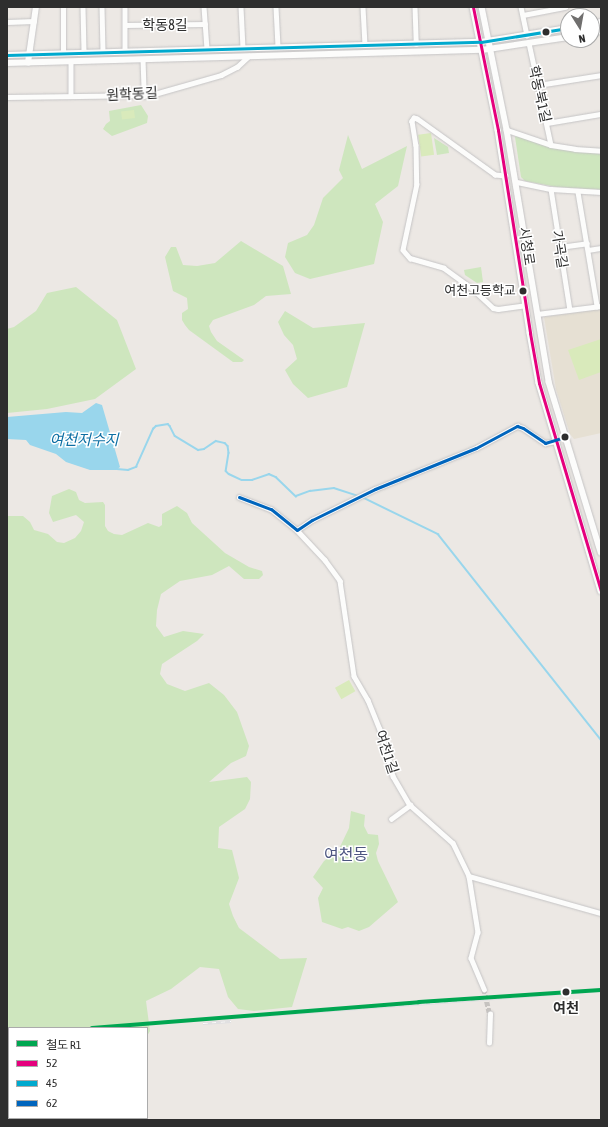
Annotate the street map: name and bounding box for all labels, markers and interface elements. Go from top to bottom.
north arrow [560,8,600,48]
street label: 학동8길 [142,17,188,33]
unlabelled marker [541,27,551,37]
text: N [578,32,586,45]
street label: 학동북1길 [525,64,555,124]
street label: 원학동길 [106,84,158,104]
street label: 시청로 [516,226,538,266]
street label: 가곡길 [549,229,571,269]
place label: 여천고등학교 [444,283,516,299]
marker: 여천고등학교 [518,286,528,296]
water label: 여천저수지 [50,431,118,449]
unlabelled marker [560,432,570,442]
street label: 여천1길 [372,728,402,776]
district label: 여천동 [324,844,368,864]
marker: 여천 [560,986,572,998]
place label: 여천 [553,1000,579,1016]
legend [8,1027,148,1119]
text: 철도 R1 [46,1038,81,1052]
text: 52 [46,1056,57,1070]
text: 45 [46,1076,57,1090]
text: 62 [46,1096,57,1110]

